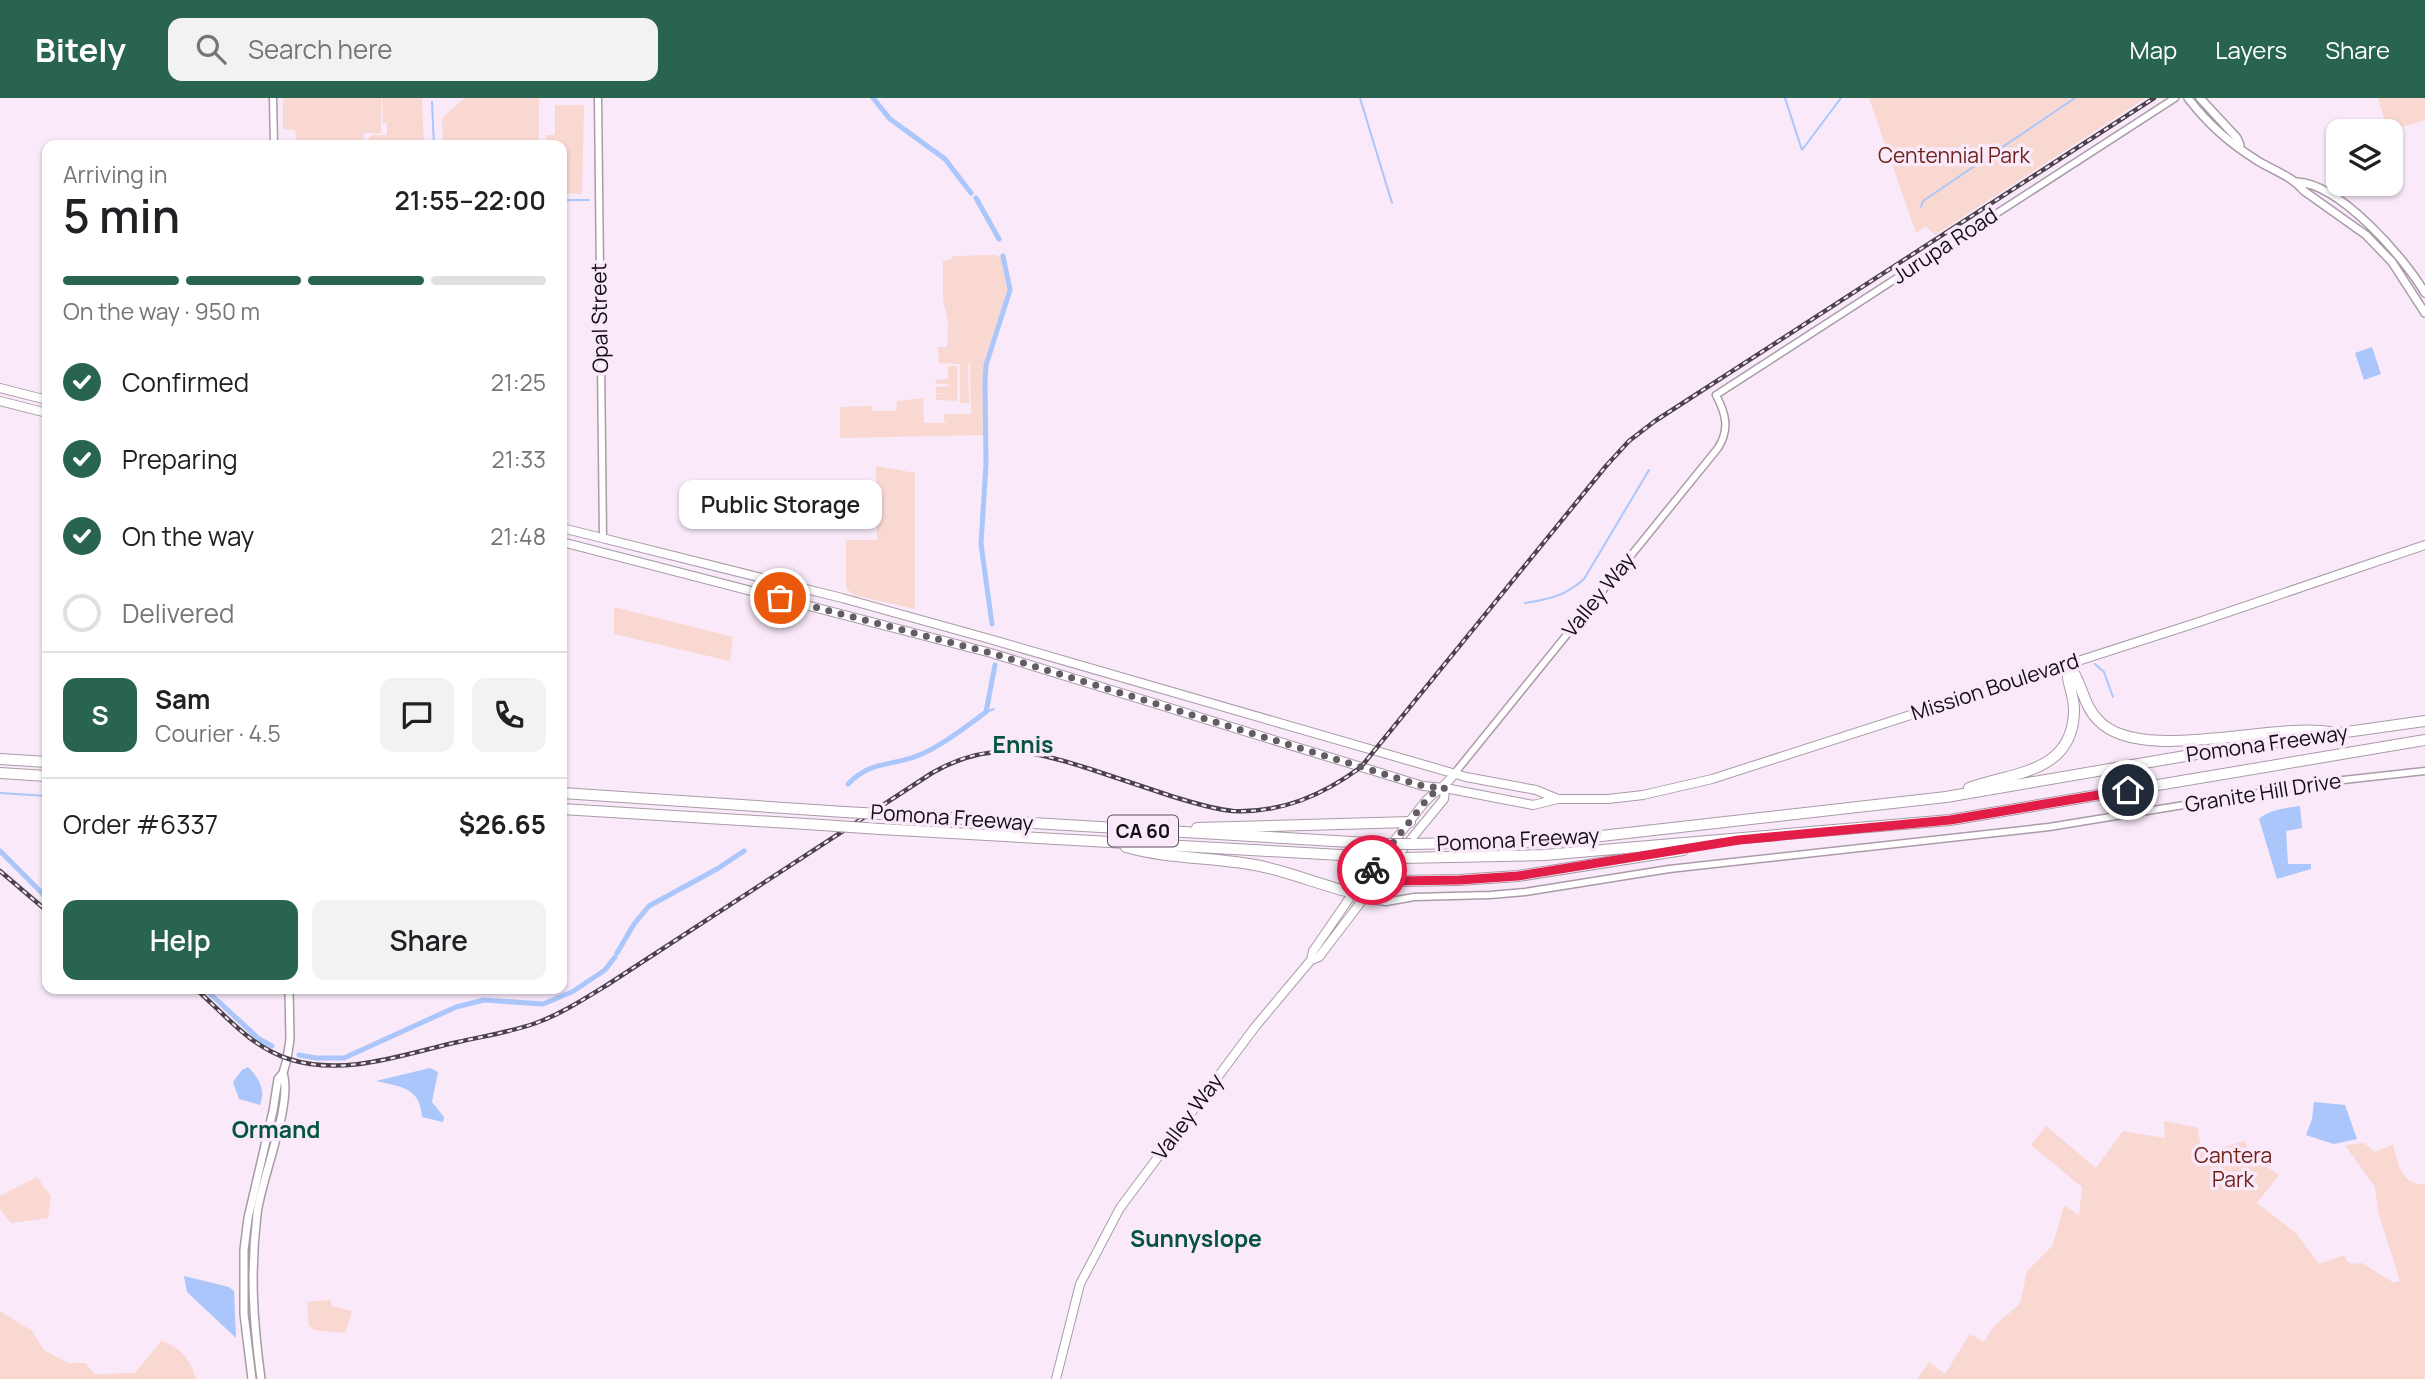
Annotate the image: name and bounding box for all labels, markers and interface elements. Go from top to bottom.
search box [168,18,658,81]
text: Bitely [35,27,126,72]
icon: search [192,30,230,68]
text: Search here [248,31,393,67]
text: Map [2130,33,2177,66]
text: Layers [2215,33,2287,66]
text: Share [2325,33,2390,66]
map controls [2326,119,2403,196]
button: layers [2326,119,2403,196]
park label: Centennial Park [1878,141,2031,169]
text: Arriving in [63,158,168,190]
text: 21:55–22:00 [394,182,546,218]
text: 5 min [63,184,180,247]
street label: Jurupa Road [1886,201,2003,290]
street label: Opal Street [584,263,614,373]
text: On the way · 950 m [63,295,260,327]
icon: check [63,363,101,401]
text: Confirmed [122,364,249,400]
text: 21:25 [491,366,546,398]
icon: check [63,440,101,478]
text: Preparing [122,441,238,477]
text: 21:33 [492,443,546,475]
callout: Public Storage [678,479,882,528]
text: Public Storage [701,488,860,520]
icon: check [63,517,101,555]
text: On the way [122,518,254,554]
text: 21:48 [490,520,546,552]
street label: Valley Way [1555,546,1641,643]
pin [750,568,810,628]
icon: bag [761,579,799,617]
text: Delivered [122,595,234,631]
street label: Mission Boulevard [1907,646,2082,726]
button: chat [380,678,454,752]
button: phone [472,678,546,752]
text: Sam [155,681,210,717]
text: S [91,697,109,733]
text: Courier · 4.5 [155,717,281,749]
street label: Pomona Freeway [2184,718,2350,768]
district label: Ennis [992,728,1054,760]
pin [2098,760,2158,820]
street label: Granite Hill Drive [2183,766,2343,818]
icon: home [2109,771,2147,809]
street label: Pomona Freeway [870,797,1034,837]
text: Order #6337 [63,806,218,842]
text: $26.65 [459,806,546,842]
road number: CA 60 [1108,816,1178,846]
street label: Pomona Freeway [1436,821,1600,857]
courier [1337,835,1407,905]
icon: bike [1353,851,1391,889]
button: Help [63,900,298,980]
button: Share [312,900,546,980]
street label: Valley Way [1146,1067,1229,1165]
district label: Ormand [232,1113,320,1145]
park label: Cantera Park [2194,1141,2272,1193]
district label: Sunnyslope [1130,1222,1262,1254]

